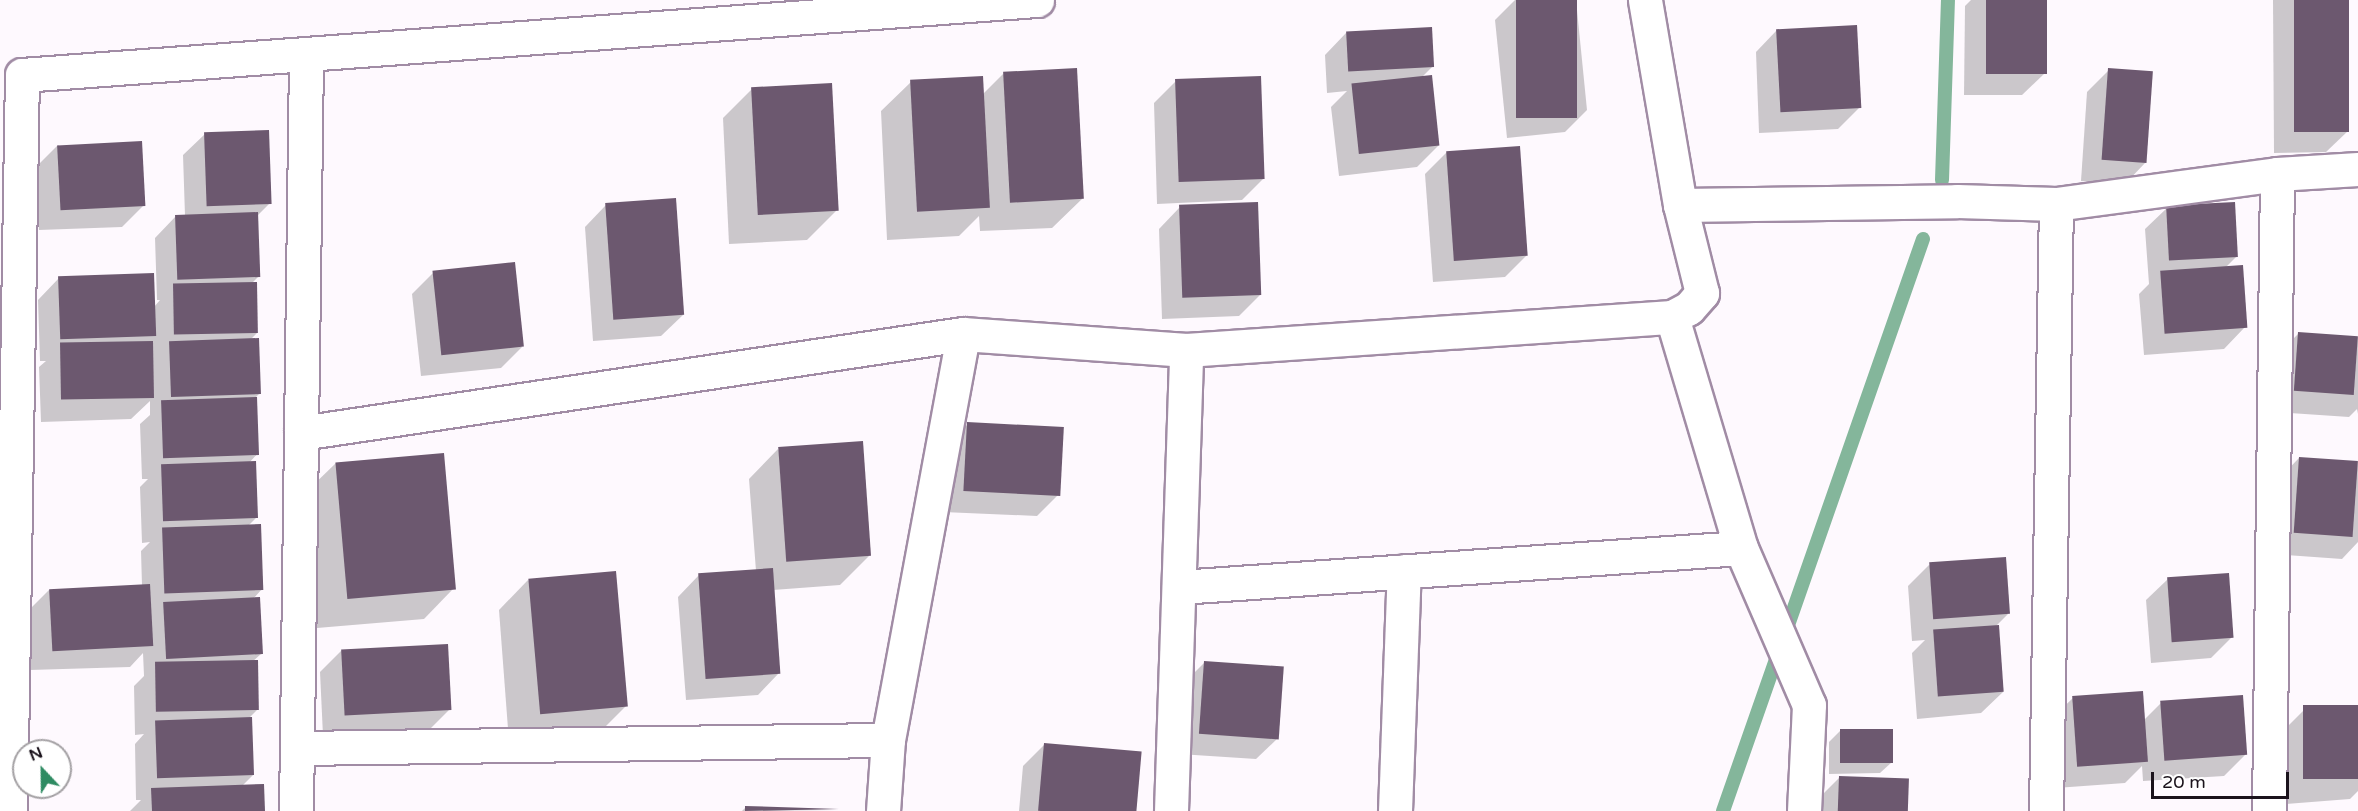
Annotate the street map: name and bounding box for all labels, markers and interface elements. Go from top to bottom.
north arrow [12,739,72,799]
text: N [26,742,46,766]
scale bar [2154,760,2292,798]
text: 20 m [2162,771,2206,793]

